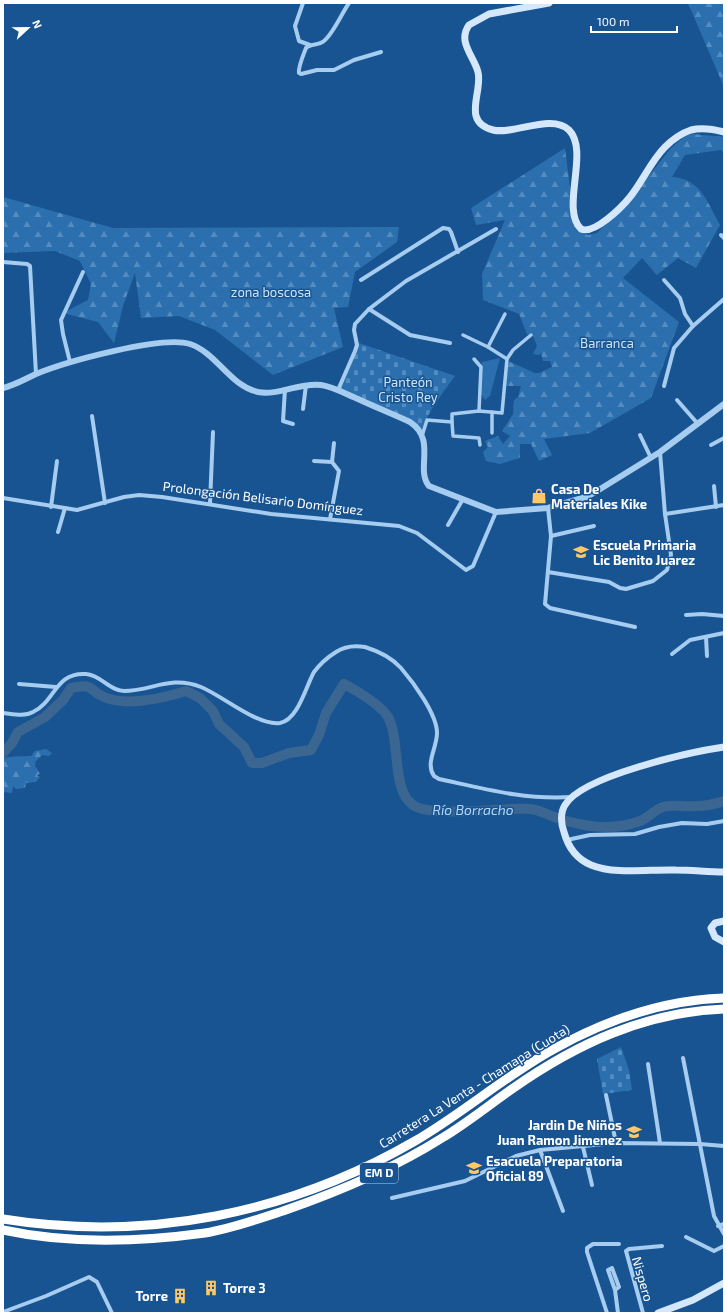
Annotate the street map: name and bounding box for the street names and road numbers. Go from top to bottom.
street label: Prolongación Belisario Domínguez [162,478,364,518]
street label: Carretera La Venta - Chamapa (Cuota) [376,1020,572,1152]
road number: EM D [360,1163,398,1183]
street label: Nispero [629,1255,657,1303]

